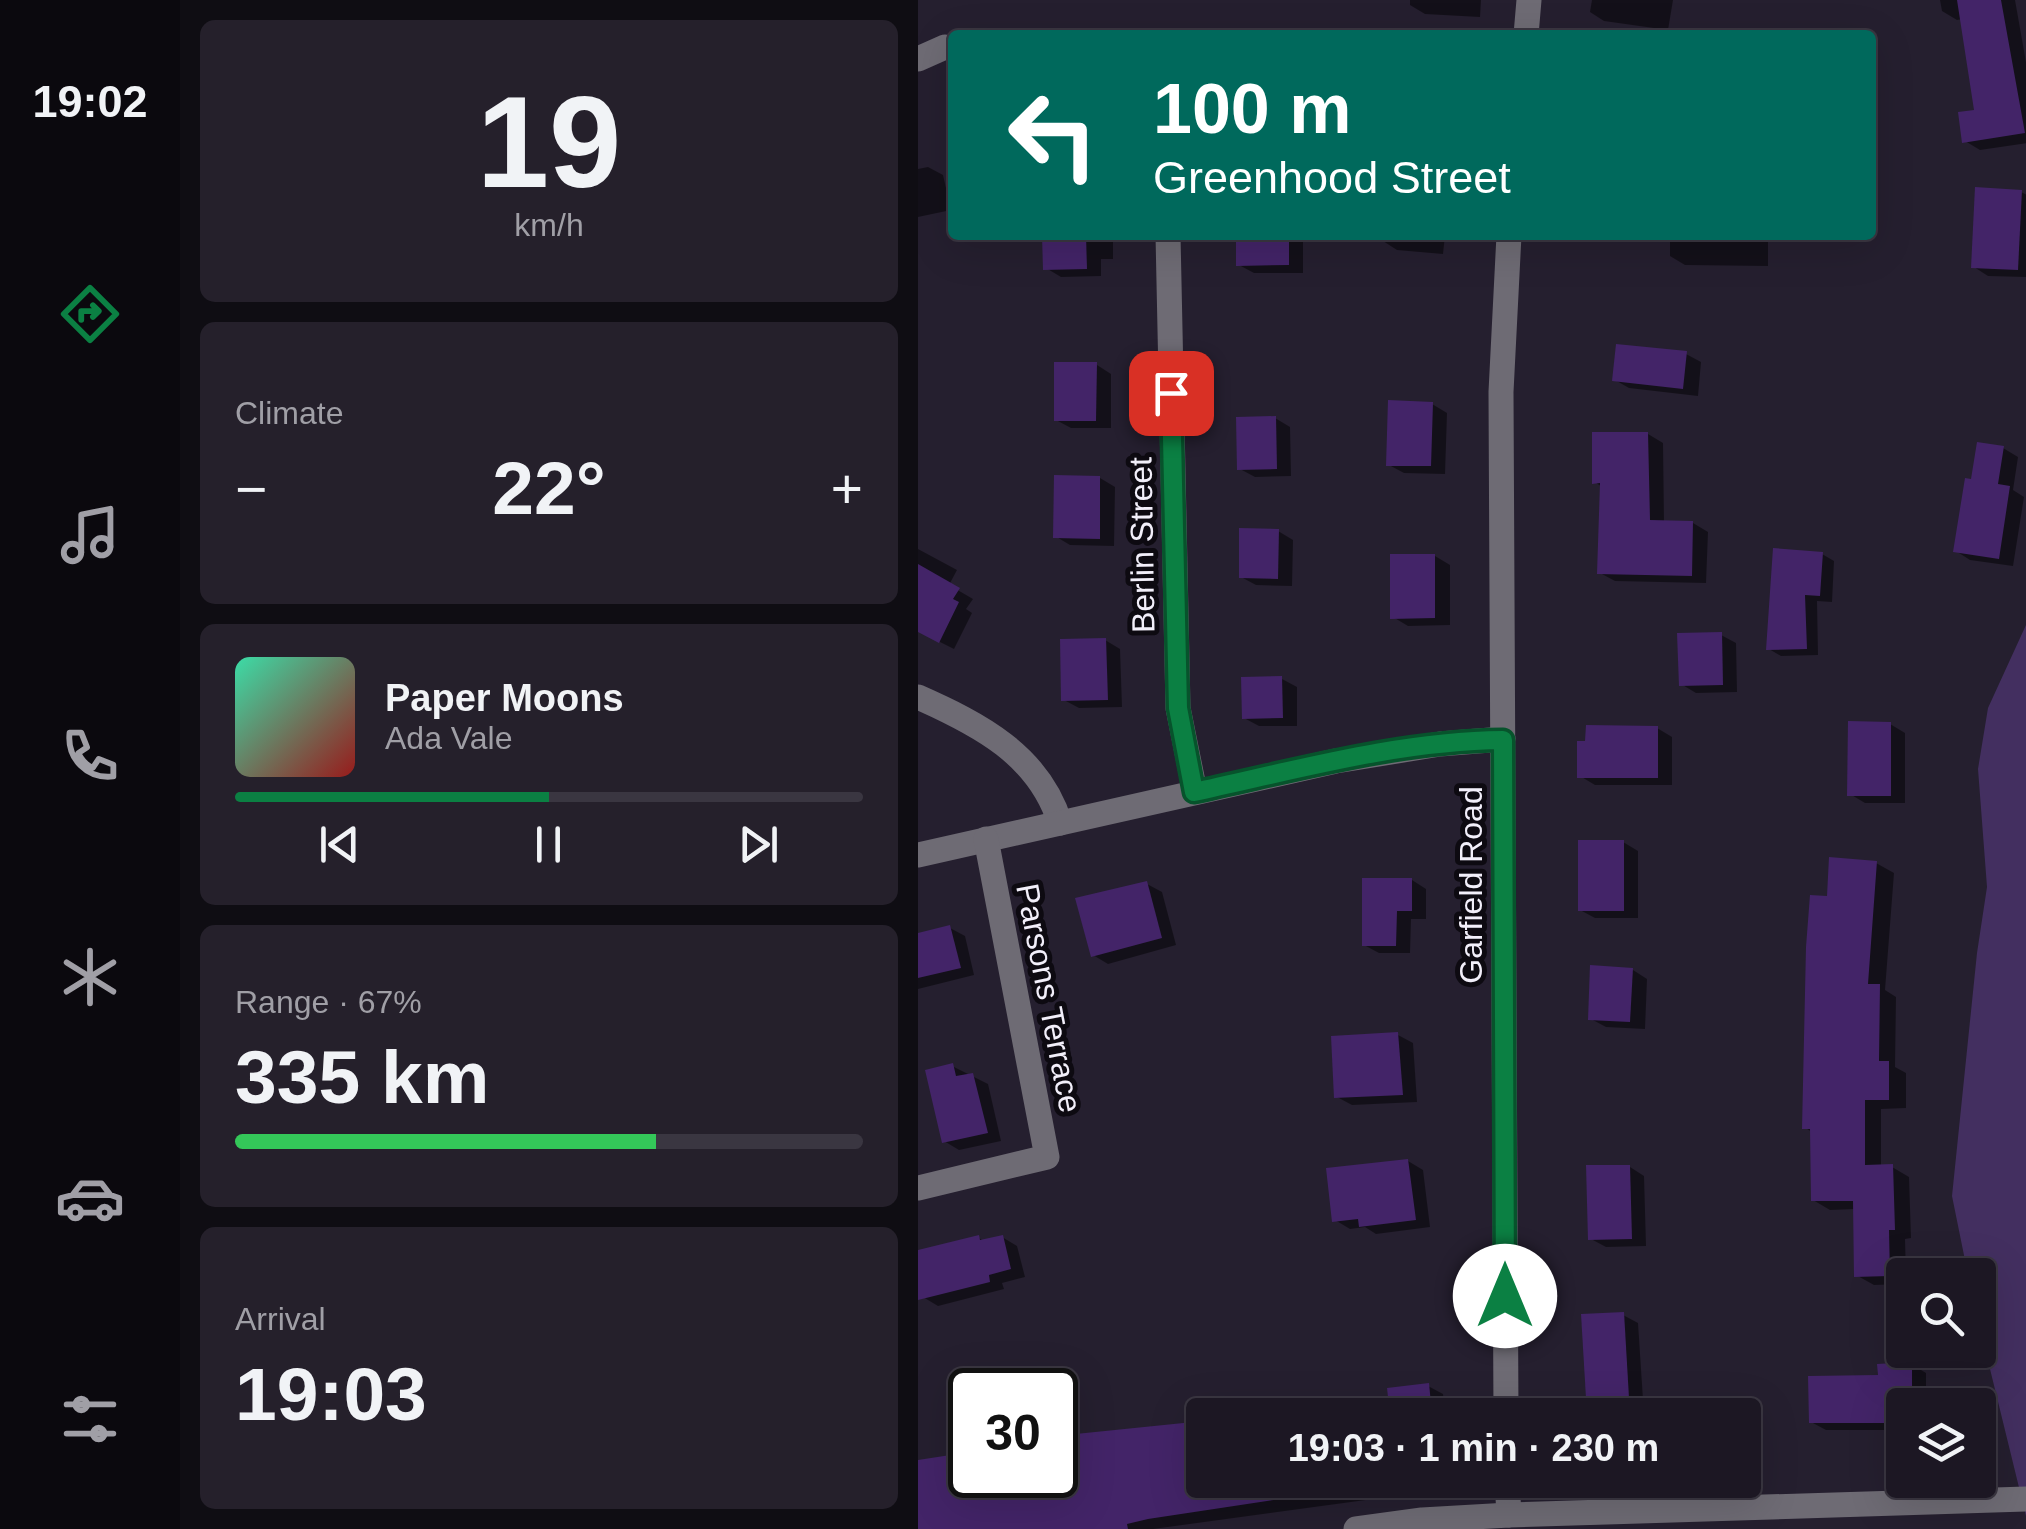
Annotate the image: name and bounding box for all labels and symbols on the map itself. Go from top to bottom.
pin [1129,351,1214,436]
street label: Berlin Street [1122,457,1162,633]
street label: Garfield Road [1453,786,1489,984]
street label: Parsons Terrace [1009,880,1089,1116]
position arrow [1453,1244,1557,1348]
speed limit sign: 30 [948,1368,1078,1498]

